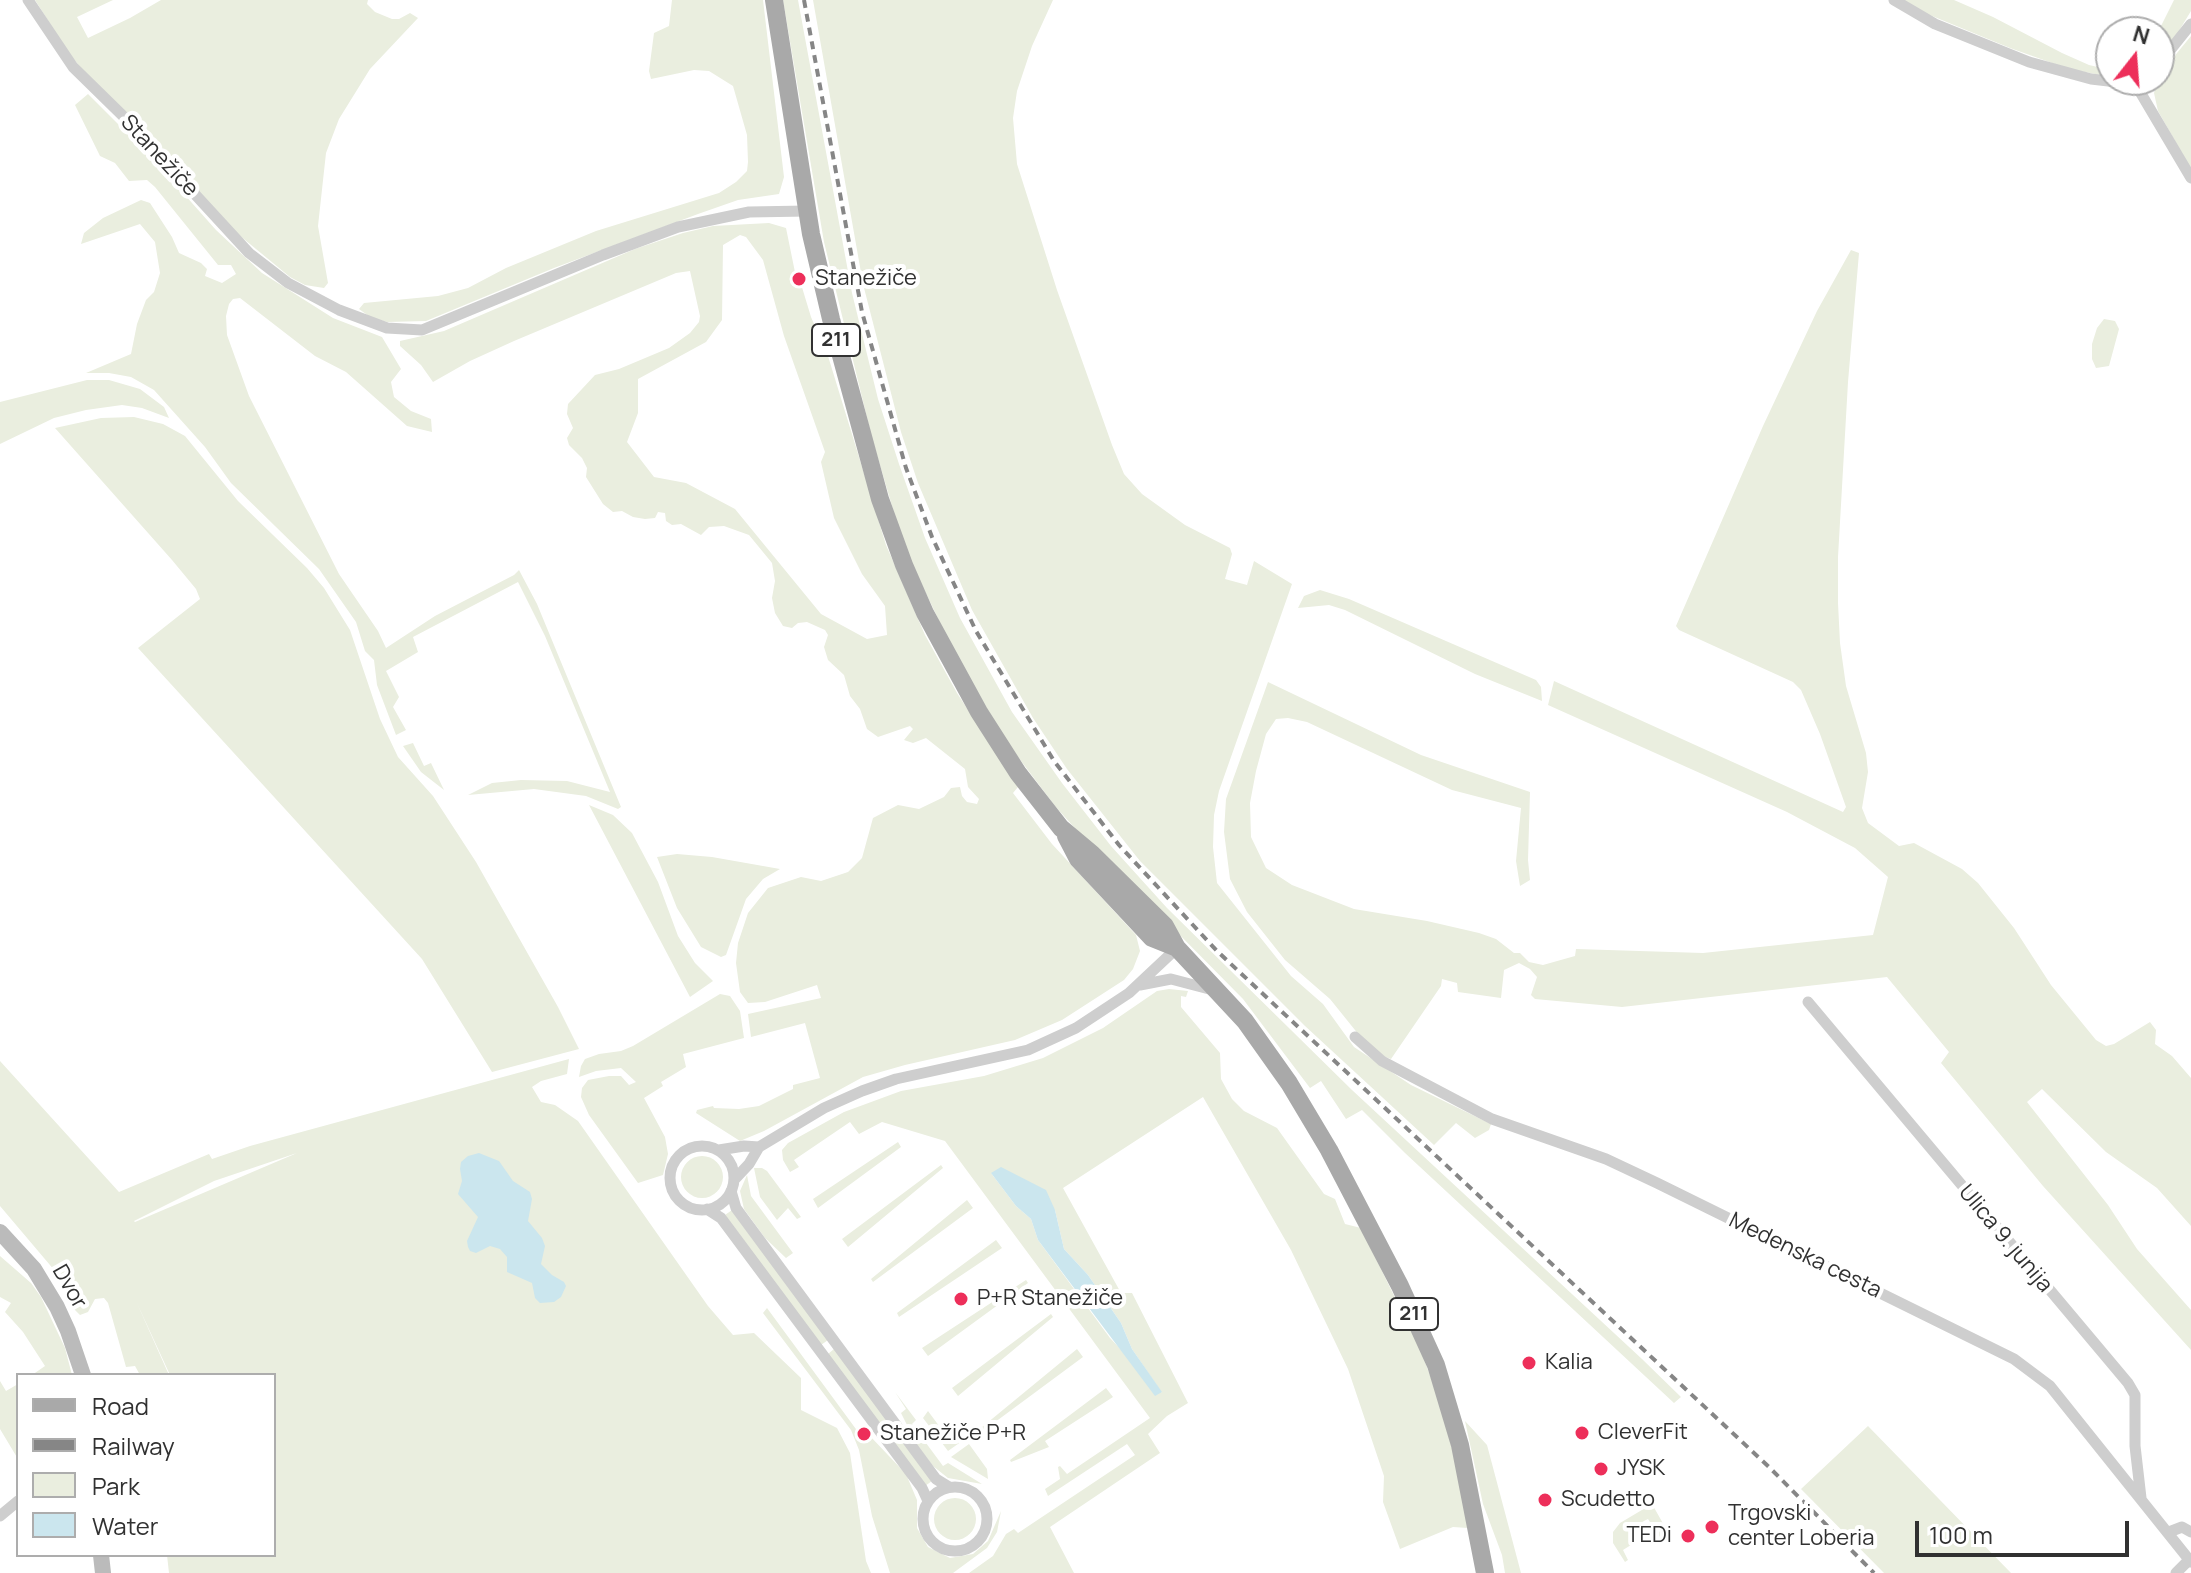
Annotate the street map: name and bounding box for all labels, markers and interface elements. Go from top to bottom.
north arrow [2095,16,2175,96]
text: N [2129,18,2153,52]
street label: Stanežiče [115,110,203,202]
place label: Stanežiče [815,266,917,292]
marker: Stanežiče [790,270,808,288]
road number: 211 [812,324,860,356]
street label: Ulica 9. junija [1952,1180,2058,1298]
street label: Medenska cesta [1724,1208,1886,1304]
street label: Dvor [46,1260,92,1314]
place label: P+R Stanežiče [977,1286,1123,1312]
marker: P+R Stanežiče [952,1290,970,1308]
road number: 211 [1390,1298,1438,1330]
place label: Kalia [1545,1350,1593,1376]
marker: Kalia [1520,1354,1538,1372]
legend [16,1373,276,1557]
text: Road [92,1389,149,1422]
place label: CleverFit [1598,1420,1688,1446]
place label: Stanežiče P+R [880,1421,1026,1447]
marker: CleverFit [1573,1424,1591,1442]
marker: Stanežiče P+R [855,1425,873,1443]
text: Railway [92,1429,175,1462]
place label: JYSK [1617,1456,1665,1482]
marker: JYSK [1592,1460,1610,1478]
text: Park [92,1469,140,1502]
place label: Scudetto [1561,1487,1655,1513]
marker: Scudetto [1536,1491,1554,1509]
place label: Trgovski center Loberia [1728,1501,1874,1552]
scale bar [1919,1505,2133,1555]
text: Water [92,1509,159,1542]
marker: Trgovski center Loberia [1703,1518,1721,1536]
text: 100 m [1929,1518,1993,1551]
place label: TEDi [1626,1523,1672,1549]
marker: TEDi [1679,1527,1697,1545]

